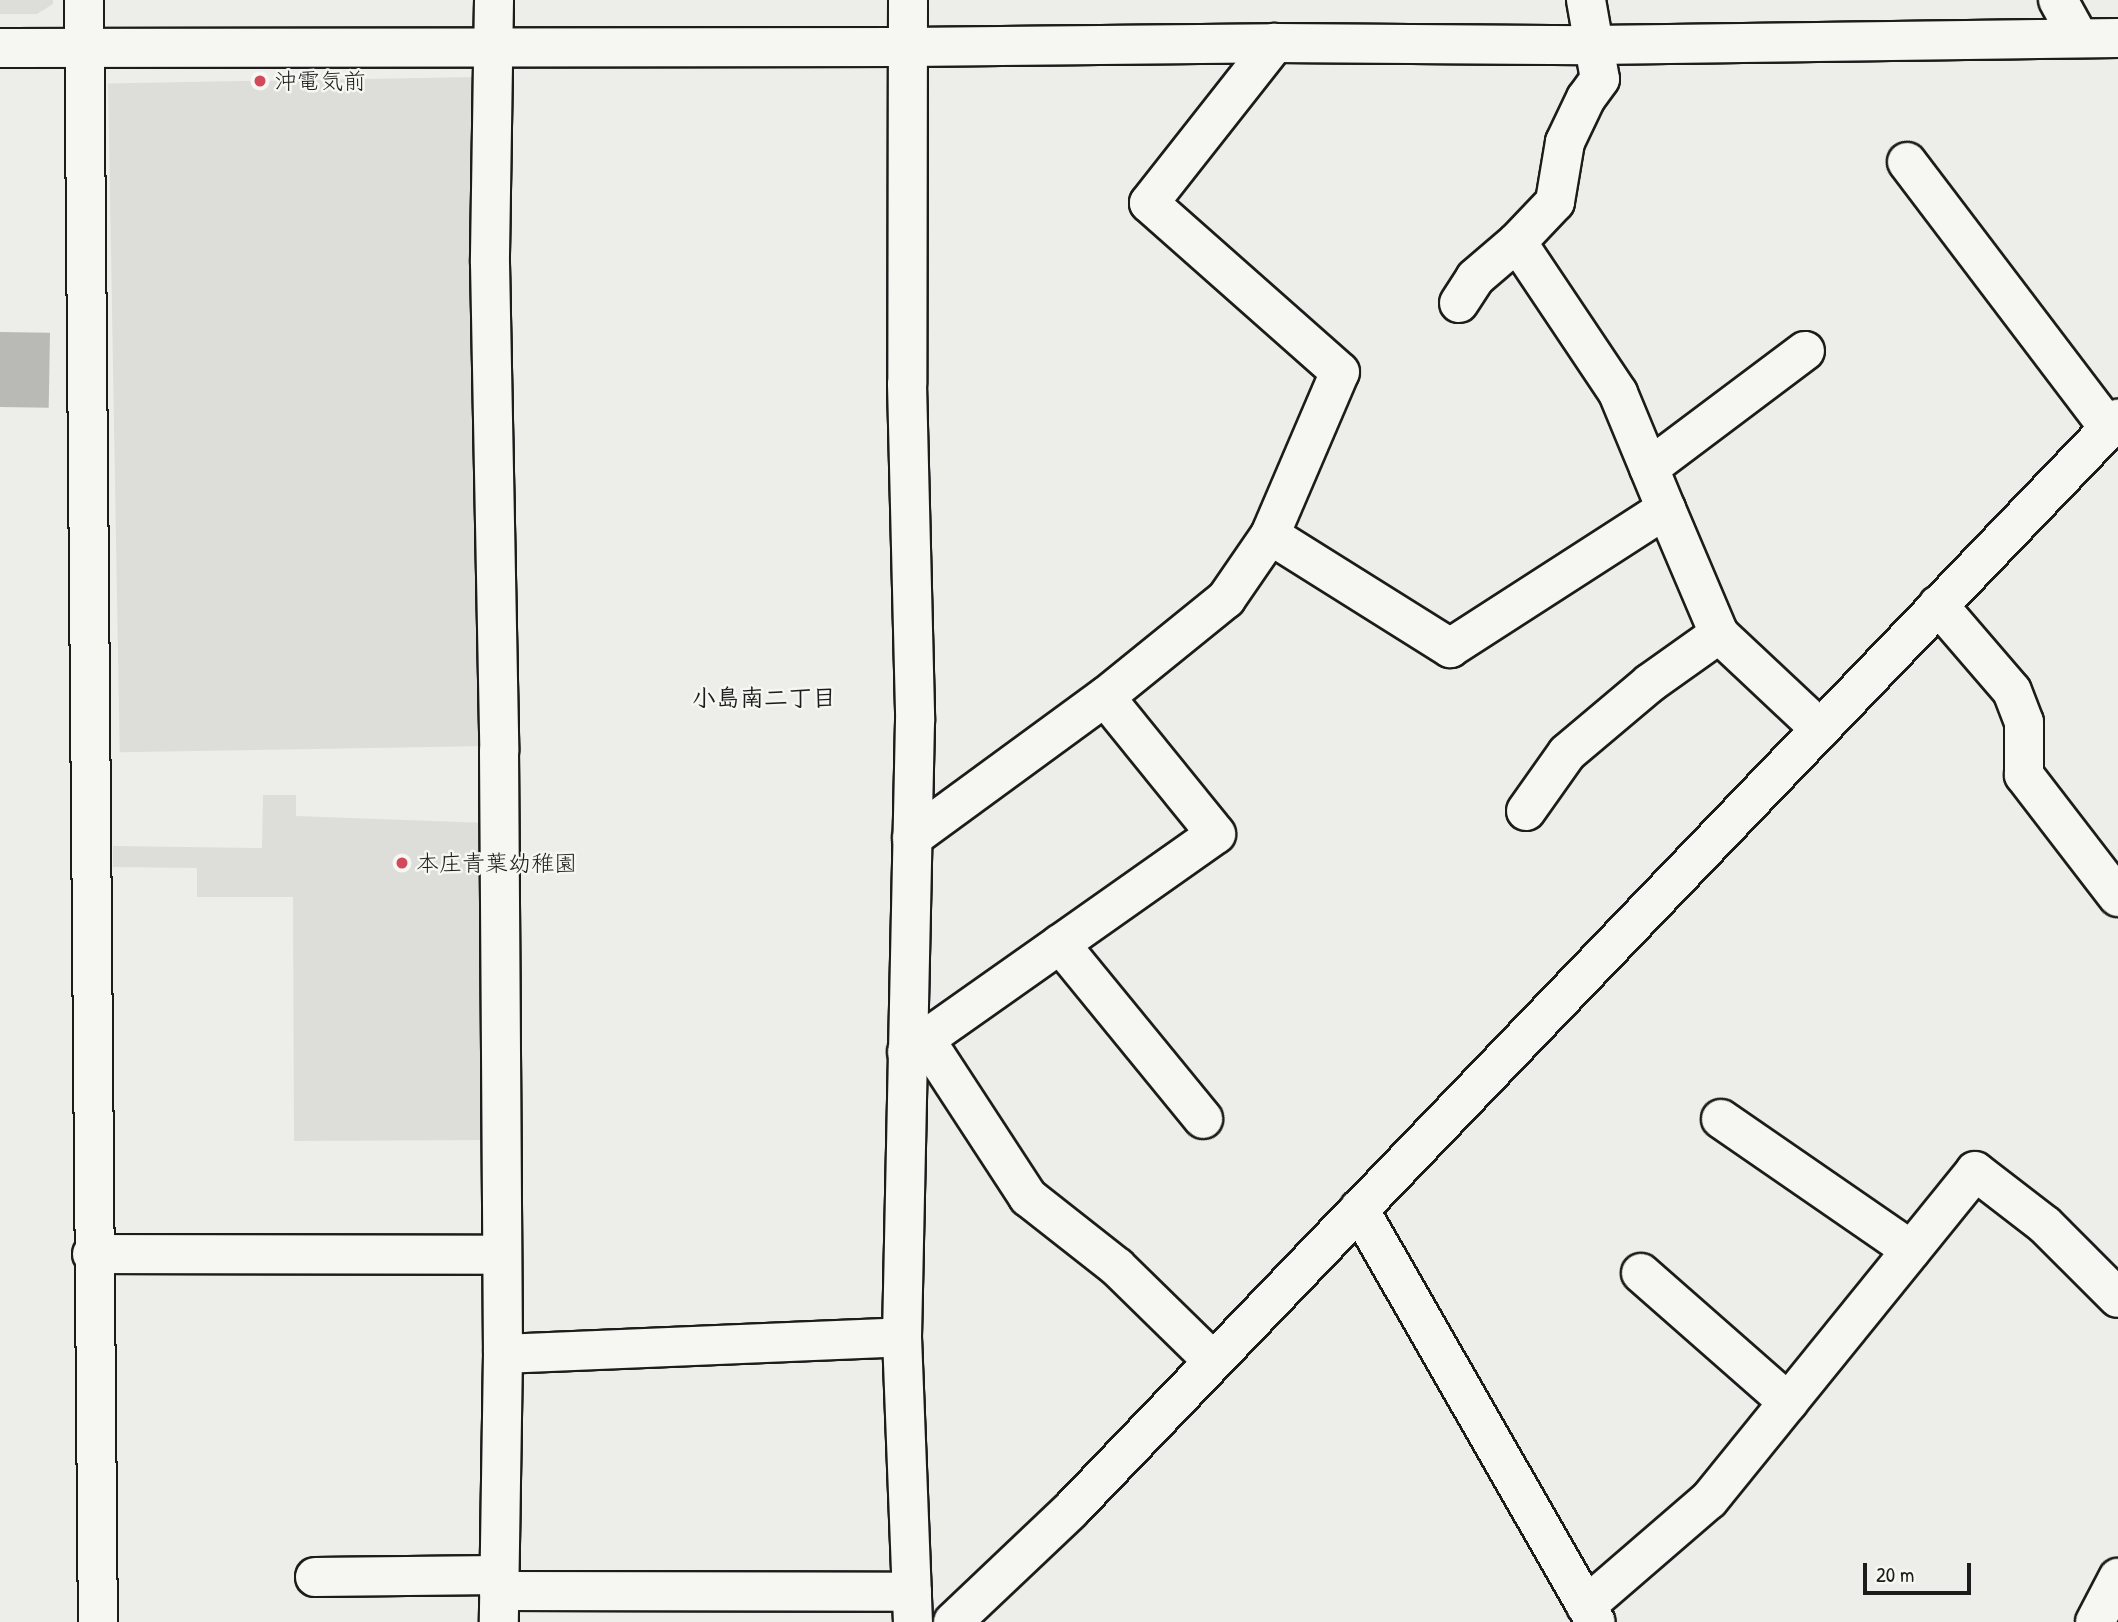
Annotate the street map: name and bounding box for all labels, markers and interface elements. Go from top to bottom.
place label: 沖電気前 [274,67,366,95]
marker: 沖電気前 [252,73,268,89]
district label: 小島南二丁目 [692,684,836,712]
place label: 本庄青葉幼稚園 [416,849,577,877]
marker: 本庄青葉幼稚園 [394,855,410,871]
scale bar [1866,1548,1974,1592]
text: 20 m [1876,1560,1914,1589]

